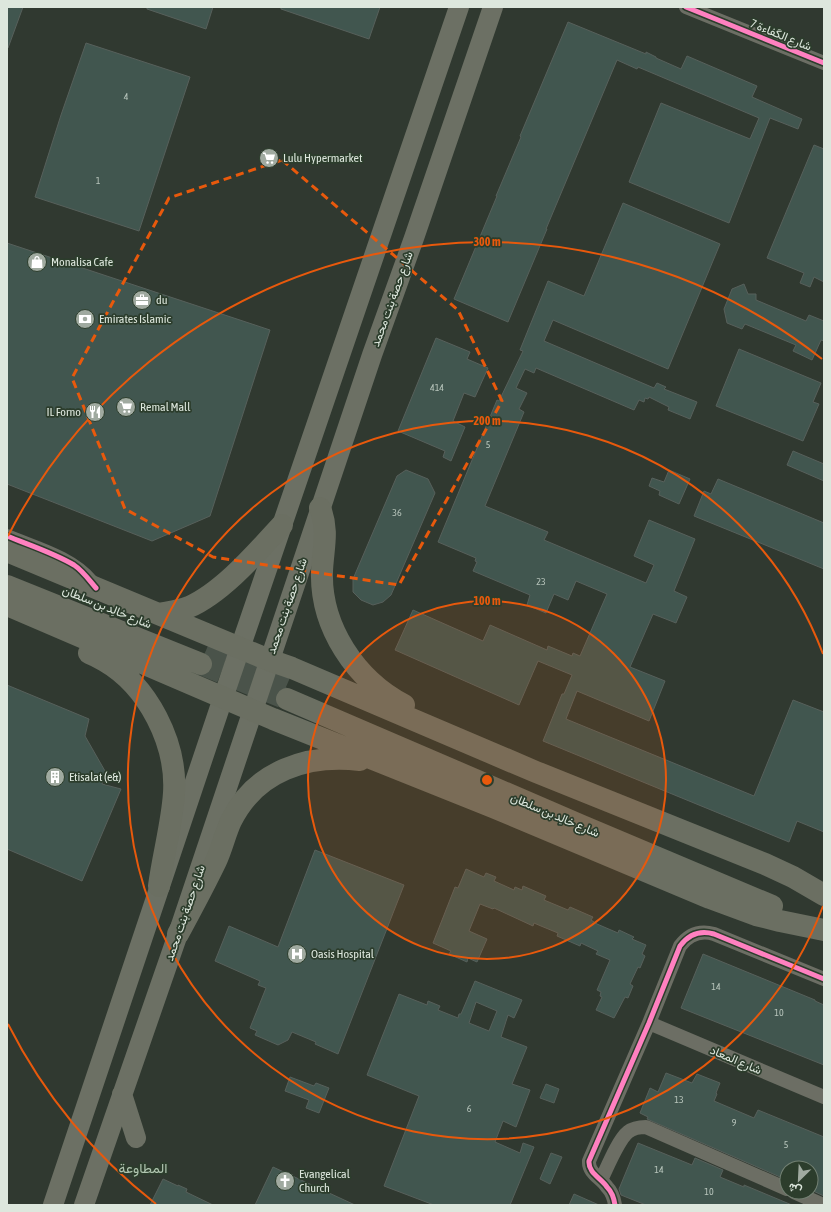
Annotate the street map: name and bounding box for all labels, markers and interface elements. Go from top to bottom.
street label: شارع الكَفاءة 7 [747,16,814,56]
house number: 4 [124,91,129,102]
supermarket icon: Lulu Hypermarket [258,147,280,169]
place label: Lulu Hypermarket [283,151,363,165]
house number: 1 [96,175,101,186]
text: 300 m [473,235,501,249]
street label: شارع حصة بنت محمد [368,250,418,349]
shop icon: Monalisa Cafe [26,251,48,273]
place label: Monalisa Cafe [51,255,113,269]
office icon: du [131,289,153,311]
place label: du [156,293,168,307]
bank icon: Emirates Islamic [74,308,96,330]
place label: Emirates Islamic [99,312,172,326]
house number: 414 [430,382,444,393]
supermarket icon: Remal Mall [115,396,137,418]
place label: Remal Mall [140,400,191,414]
restaurant icon: IL Forno [84,401,106,423]
place label: IL Forno [46,405,81,419]
text: 200 m [473,414,501,428]
house number: 5 [486,439,491,450]
house number: 36 [392,507,402,518]
street label: شارع حصة بنت محمد [264,556,312,656]
house number: 23 [536,576,546,587]
street label: شارع خالِد بن سلطان [60,583,154,633]
text: 100 m [473,594,501,608]
building icon: Etisalat (e&) [44,766,66,788]
place label: Etisalat (e&) [69,770,122,784]
centre of rings [480,773,494,787]
street label: شارع خالِد بن سلطان [508,790,601,842]
street label: شارع حصة بنت محمد [162,863,210,963]
hospital icon: Oasis Hospital [286,943,308,965]
place label: Oasis Hospital [311,947,375,961]
house number: 14 [711,981,721,992]
house number: 10 [774,1007,784,1018]
street label: شارع المعاد [707,1043,764,1079]
house number: 13 [674,1094,684,1105]
house number: 6 [467,1103,472,1114]
house number: 9 [732,1117,737,1128]
house number: 5 [784,1139,789,1150]
district label: المطاوعة [118,1160,168,1177]
north arrow [779,1160,819,1200]
house number: 14 [654,1164,664,1175]
place label: Evangelical Church [299,1167,351,1195]
church icon: Evangelical Church [274,1170,296,1192]
text: ش [786,1180,804,1197]
house number: 10 [704,1186,714,1197]

